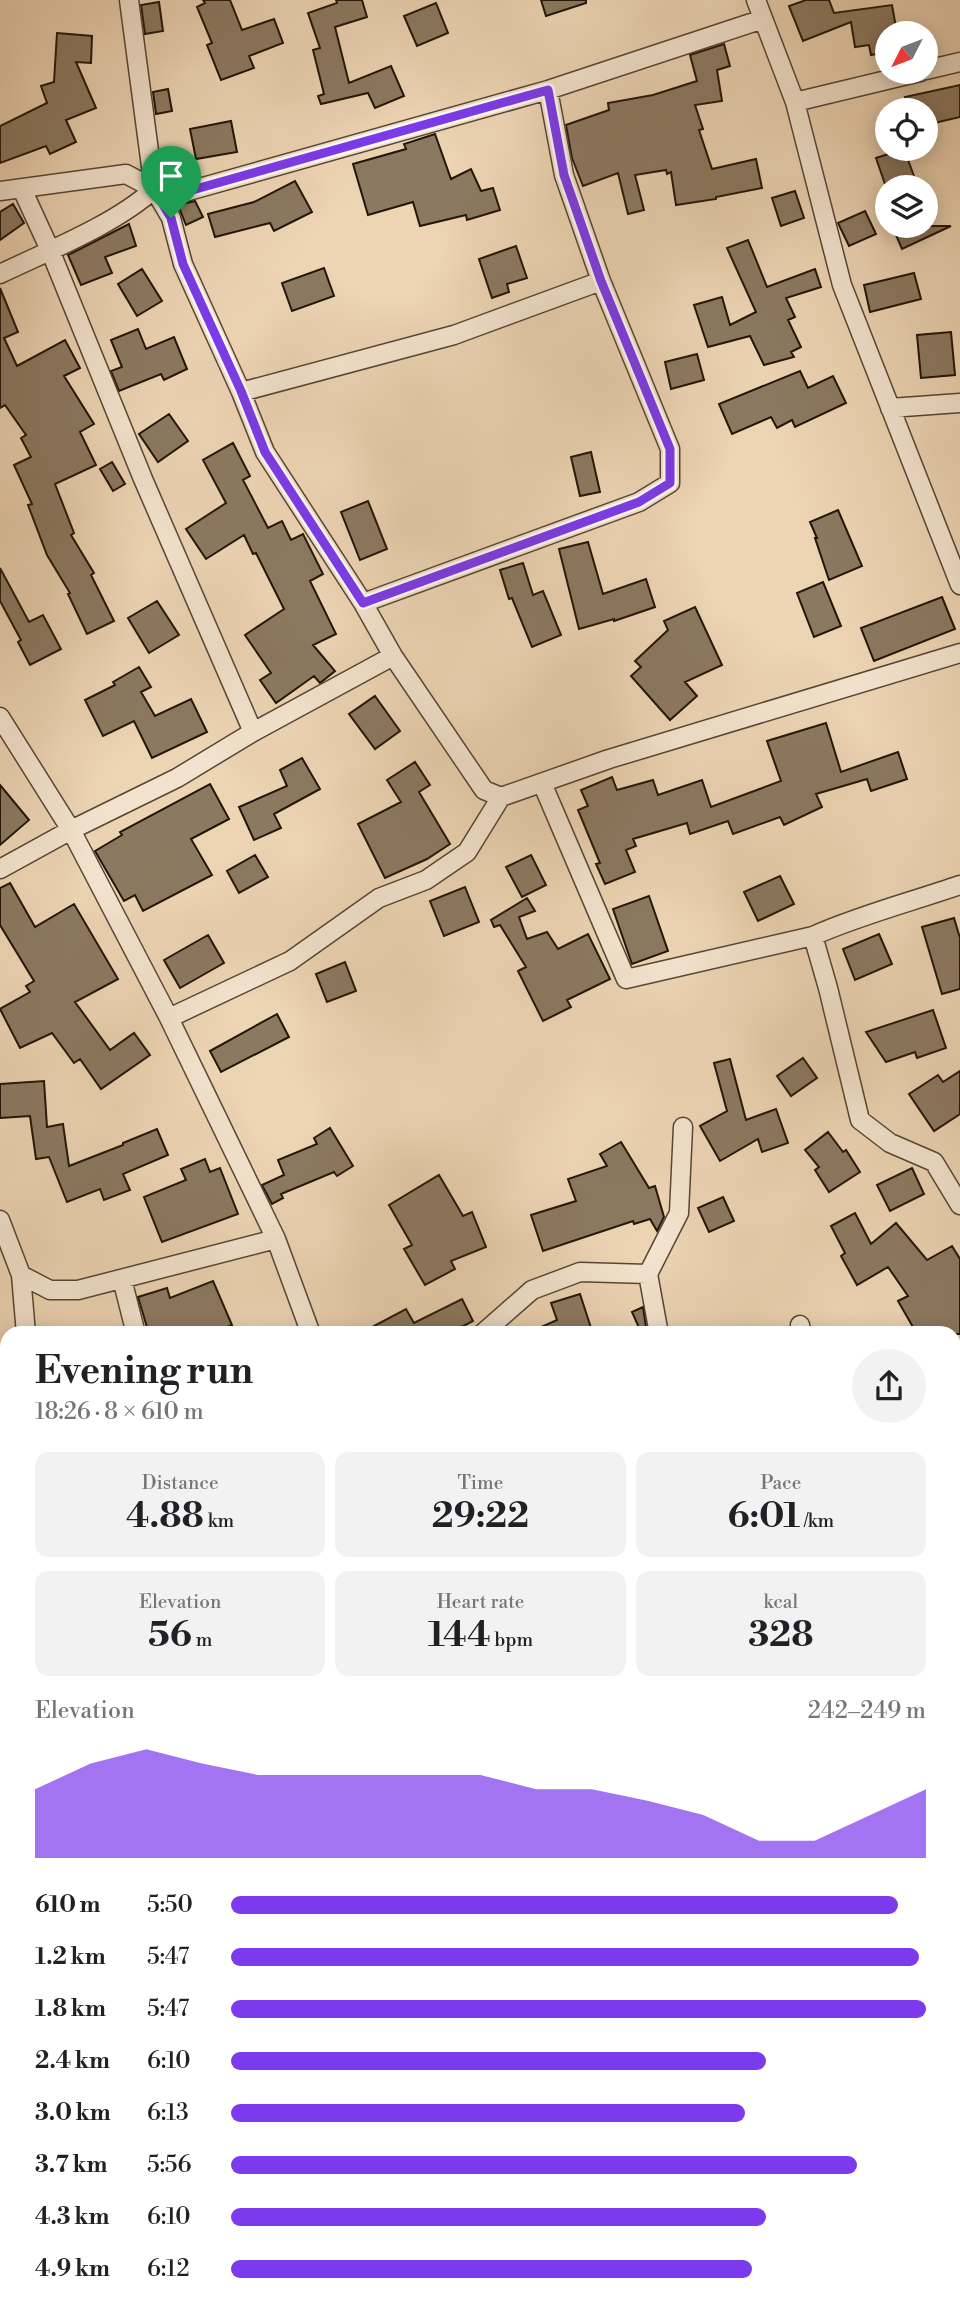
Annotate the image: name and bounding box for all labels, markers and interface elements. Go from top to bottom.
north arrow [875,21,938,84]
map controls [875,21,938,238]
button: locate [875,98,938,161]
pin [141,146,201,218]
icon: arrive [152,157,190,195]
button: layers [875,175,938,238]
text: Evening run [35,1348,253,1395]
button: share [852,1349,926,1423]
text: 18:26 · 8 × 610 m [35,1398,204,1426]
text: Distance [142,1471,219,1495]
text: Time [458,1471,503,1495]
text: Pace [760,1471,801,1495]
text: 4.88 [126,1495,204,1538]
text: 29:22 [432,1495,529,1538]
text: 6:01 [727,1495,800,1538]
text: km [204,1509,234,1533]
text: /km [800,1509,834,1533]
text: Elevation [139,1590,221,1614]
text: Heart rate [437,1590,524,1614]
text: kcal [764,1590,798,1614]
text: 56 [148,1614,192,1657]
text: 144 [428,1614,491,1657]
text: 328 [748,1614,813,1657]
text: m [192,1628,212,1652]
text: bpm [491,1628,533,1652]
text: Elevation [35,1697,135,1725]
text: 242–249 m [808,1697,926,1725]
text: 610 m [35,1891,100,1919]
text: 5:50 [147,1891,193,1919]
text: 1.2 km [35,1943,106,1971]
text: 5:47 [147,1943,189,1971]
text: 1.8 km [35,1995,106,2023]
text: 5:47 [147,1995,189,2023]
text: 2.4 km [35,2047,110,2075]
text: 6:10 [147,2047,191,2075]
text: 3.0 km [35,2099,111,2127]
text: 6:13 [147,2099,189,2127]
text: 3.7 km [35,2151,108,2179]
text: 5:56 [147,2151,191,2179]
text: 4.3 km [35,2203,109,2231]
text: 6:10 [147,2203,191,2231]
text: 4.9 km [35,2255,110,2283]
text: 6:12 [147,2255,190,2283]

